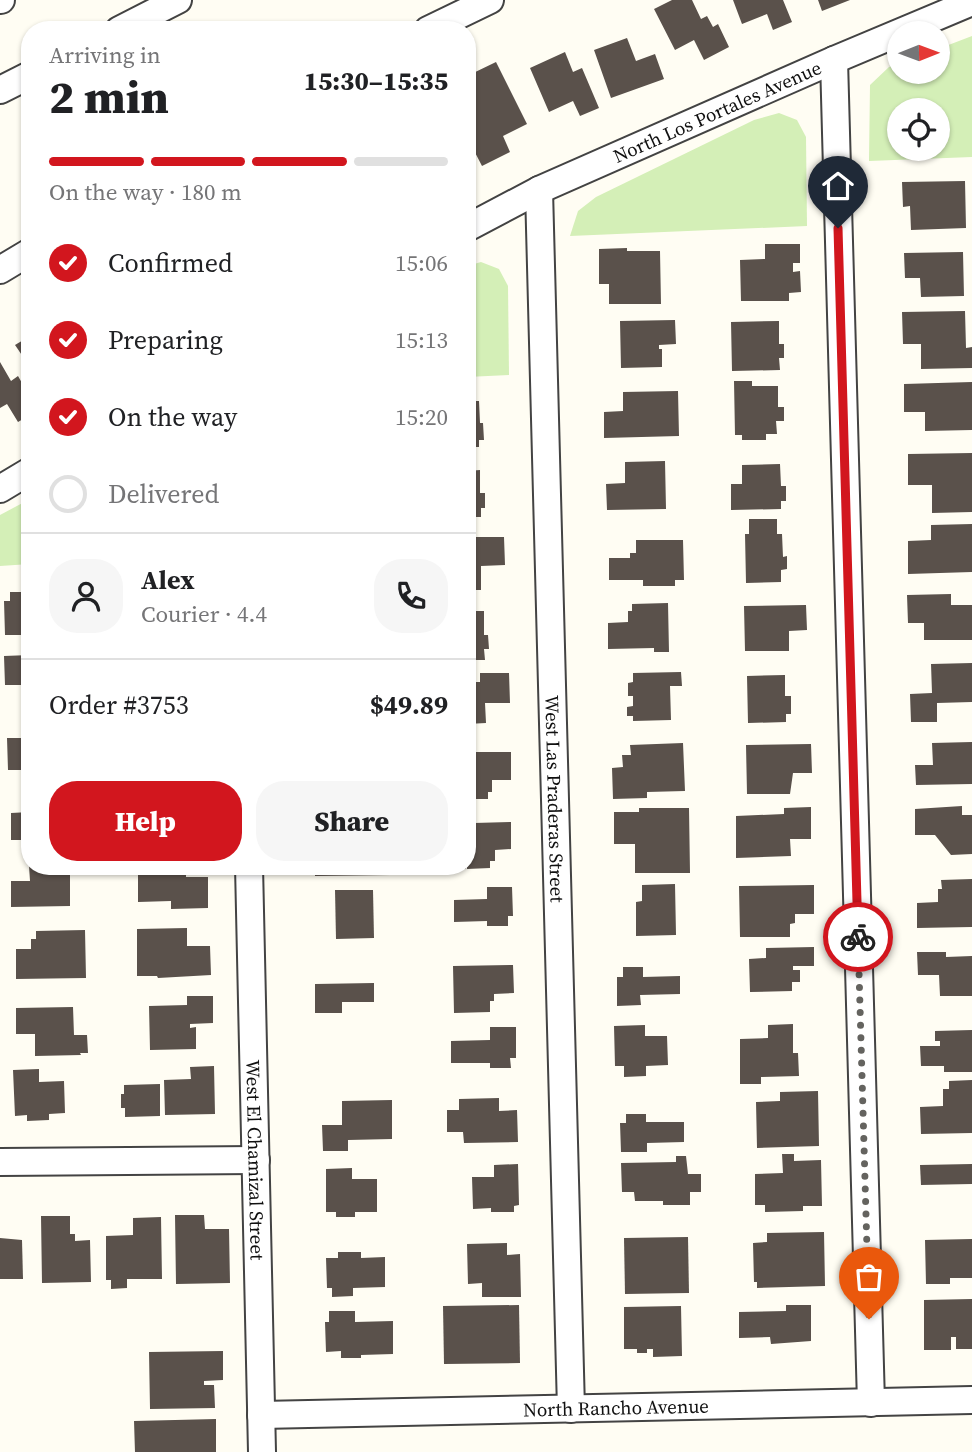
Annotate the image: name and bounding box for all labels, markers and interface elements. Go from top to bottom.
north arrow [887,21,950,84]
map controls [887,21,950,161]
text: Arriving in [49,39,161,71]
street label: North Los Portales Avenue [609,54,825,169]
text: 15:30–15:35 [304,63,448,99]
text: 2 min [49,65,169,128]
button: locate [887,98,950,161]
pin [808,156,868,228]
icon: home [819,167,857,205]
text: On the way · 180 m [49,176,242,208]
icon: check [49,244,87,282]
text: Confirmed [108,245,233,281]
text: 15:06 [395,247,448,279]
icon: check [49,321,87,359]
text: Preparing [108,322,223,358]
text: 15:13 [395,324,448,356]
icon: check [49,398,87,436]
text: On the way [108,399,237,435]
text: 15:20 [395,401,448,433]
text: Delivered [108,476,219,512]
button: person [49,559,123,633]
button: phone [374,559,448,633]
text: Alex [141,562,195,598]
text: Courier · 4.4 [141,598,267,630]
text: Order #3753 [49,687,189,723]
text: $49.89 [370,687,448,723]
street label: West Las Praderas Street [539,695,571,904]
button: Help [49,781,242,861]
button: Share [256,781,448,861]
courier [823,902,893,972]
icon: bike [839,918,877,956]
street label: West El Chamizal Street [240,1059,271,1261]
pin [839,1247,899,1319]
icon: bag [850,1258,888,1296]
street label: North Rancho Avenue [523,1393,709,1422]

